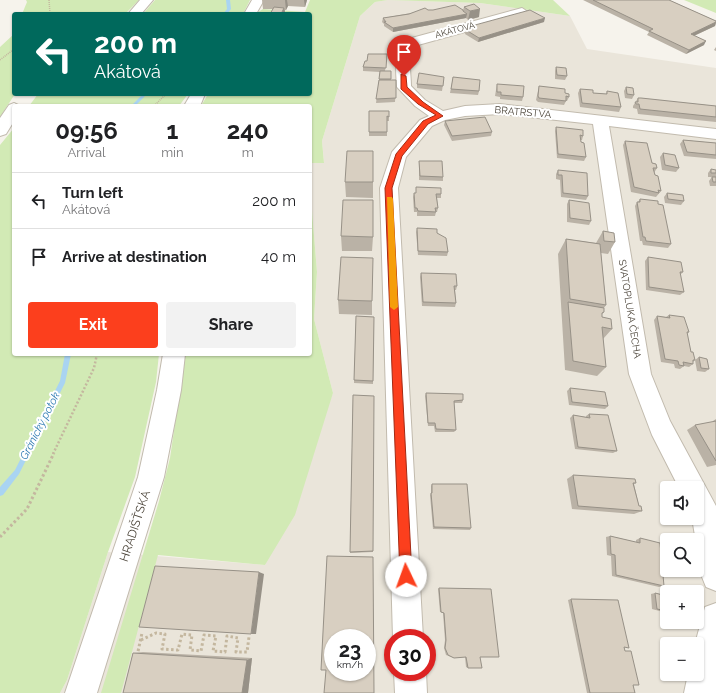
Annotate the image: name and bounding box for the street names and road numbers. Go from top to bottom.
street label: AKÁTOVÁ [434,19,476,40]
street label: BRATRSTVA [494,104,552,120]
street label: SVATOPLUKA ČECHA [617,259,643,360]
street label: HRADIŠŤSKÁ [117,489,153,563]

